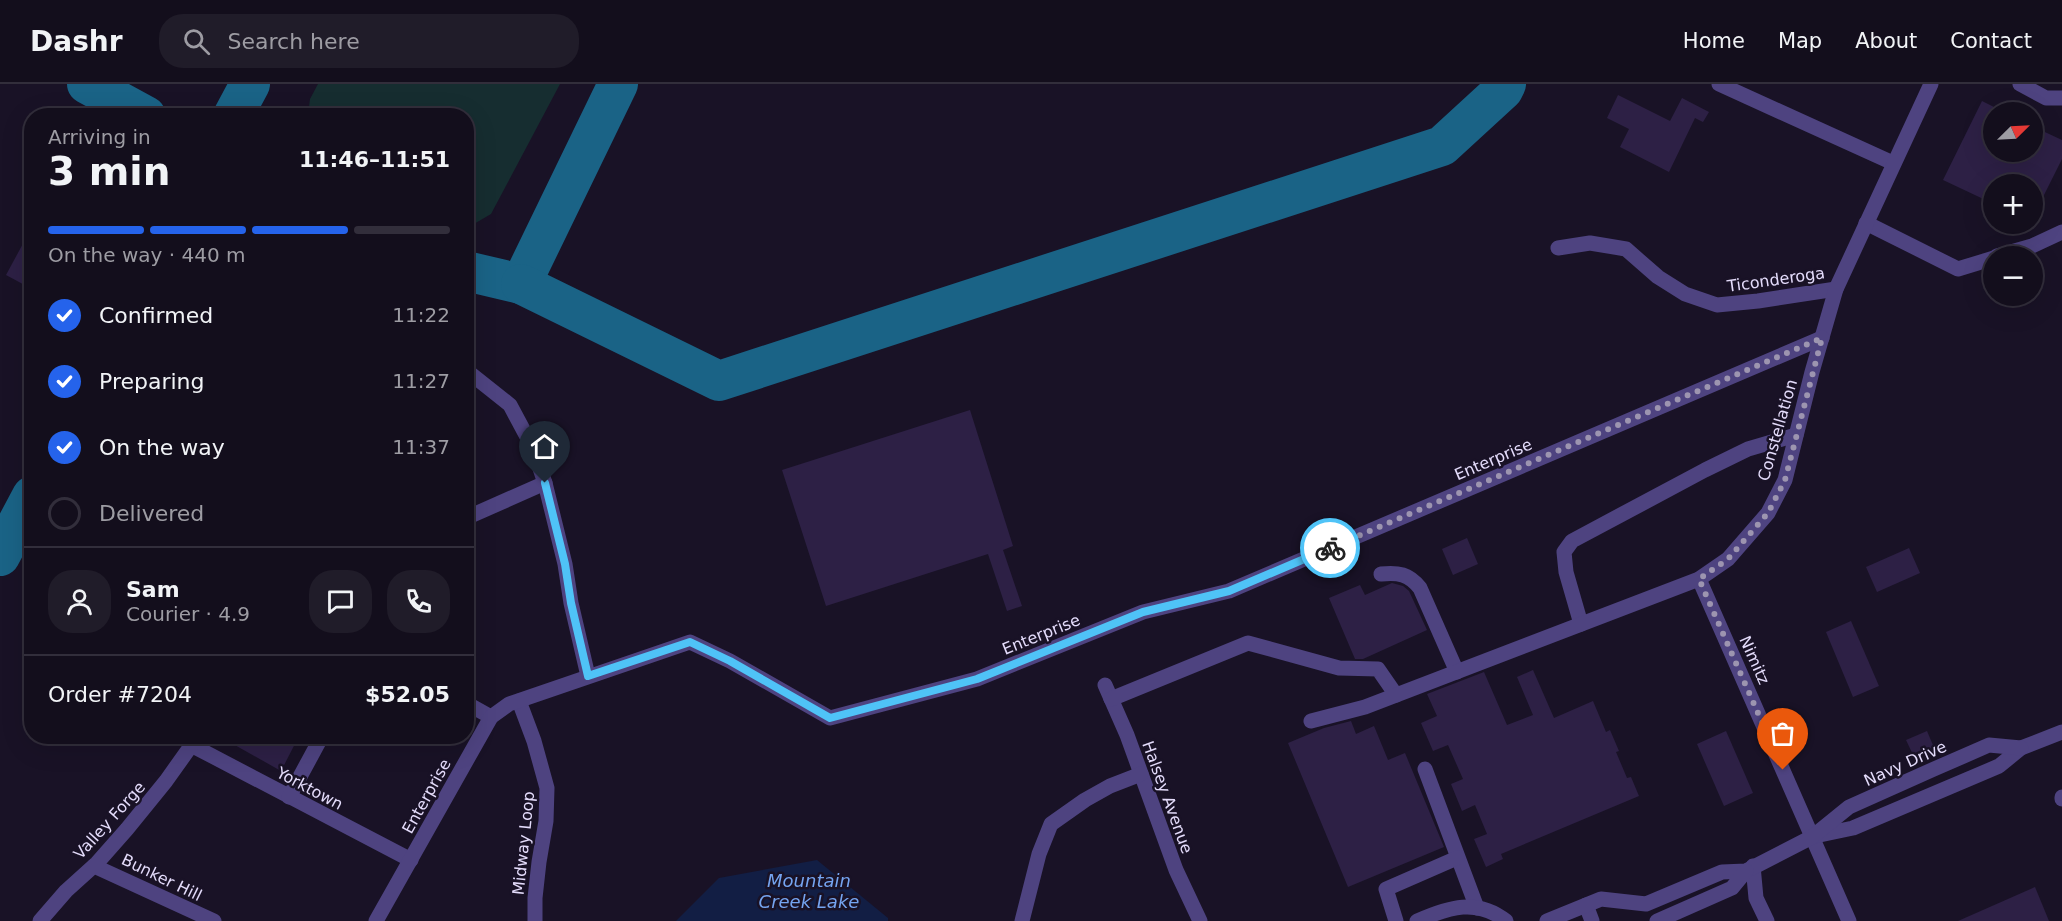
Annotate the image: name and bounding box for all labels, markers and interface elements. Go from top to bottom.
search box [159,14,579,68]
text: Dashr [30,25,123,58]
icon: search [180,25,213,58]
text: Search here [228,29,360,54]
text: Home [1683,29,1745,53]
text: Map [1778,29,1822,53]
text: About [1855,29,1917,53]
text: Contact [1950,29,2032,53]
north arrow [1983,102,2043,162]
map controls [1983,102,2043,306]
text: Arriving in [48,125,151,149]
text: 11:46–11:51 [299,147,450,172]
text: 3 min [48,149,170,194]
button: + [1983,174,2043,234]
text: On the way · 440 m [48,243,246,267]
button: − [1983,246,2043,306]
street label: Ticonderoga [1725,263,1826,296]
icon: check [48,299,81,332]
text: Confirmed [99,303,213,328]
text: 11:22 [392,303,450,327]
icon: check [48,365,81,398]
text: Preparing [99,369,205,394]
text: 11:27 [392,369,450,393]
street label: Constellation [1754,377,1801,483]
pin [519,421,570,483]
icon: home [528,430,561,463]
icon: check [48,431,81,464]
text: On the way [99,435,225,460]
text: 11:37 [392,435,450,459]
street label: Enterprise [1452,435,1535,484]
text: Delivered [99,501,204,526]
courier [1300,518,1360,578]
icon: bike [1314,532,1347,565]
button: person [48,570,111,633]
button: chat [309,570,372,633]
button: phone [387,570,450,633]
text: Sam [126,577,180,602]
text: Courier · 4.9 [126,602,250,626]
street label: Enterprise [999,610,1083,659]
street label: Nimitz [1735,633,1774,687]
text: Order #7204 [48,682,192,707]
text: $52.05 [365,682,450,707]
pin [1757,708,1808,770]
icon: bag [1766,717,1799,750]
street label: Navy Drive [1861,737,1949,790]
street label: Halsey Avenue [1138,738,1197,856]
street label: Enterprise [398,756,455,837]
street label: Yorktown [272,763,346,814]
street label: Valley Forge [70,778,149,863]
street label: Midway Loop [509,790,538,896]
street label: Bunker Hill [119,850,205,905]
water label: Mountain Creek Lake [759,870,859,912]

